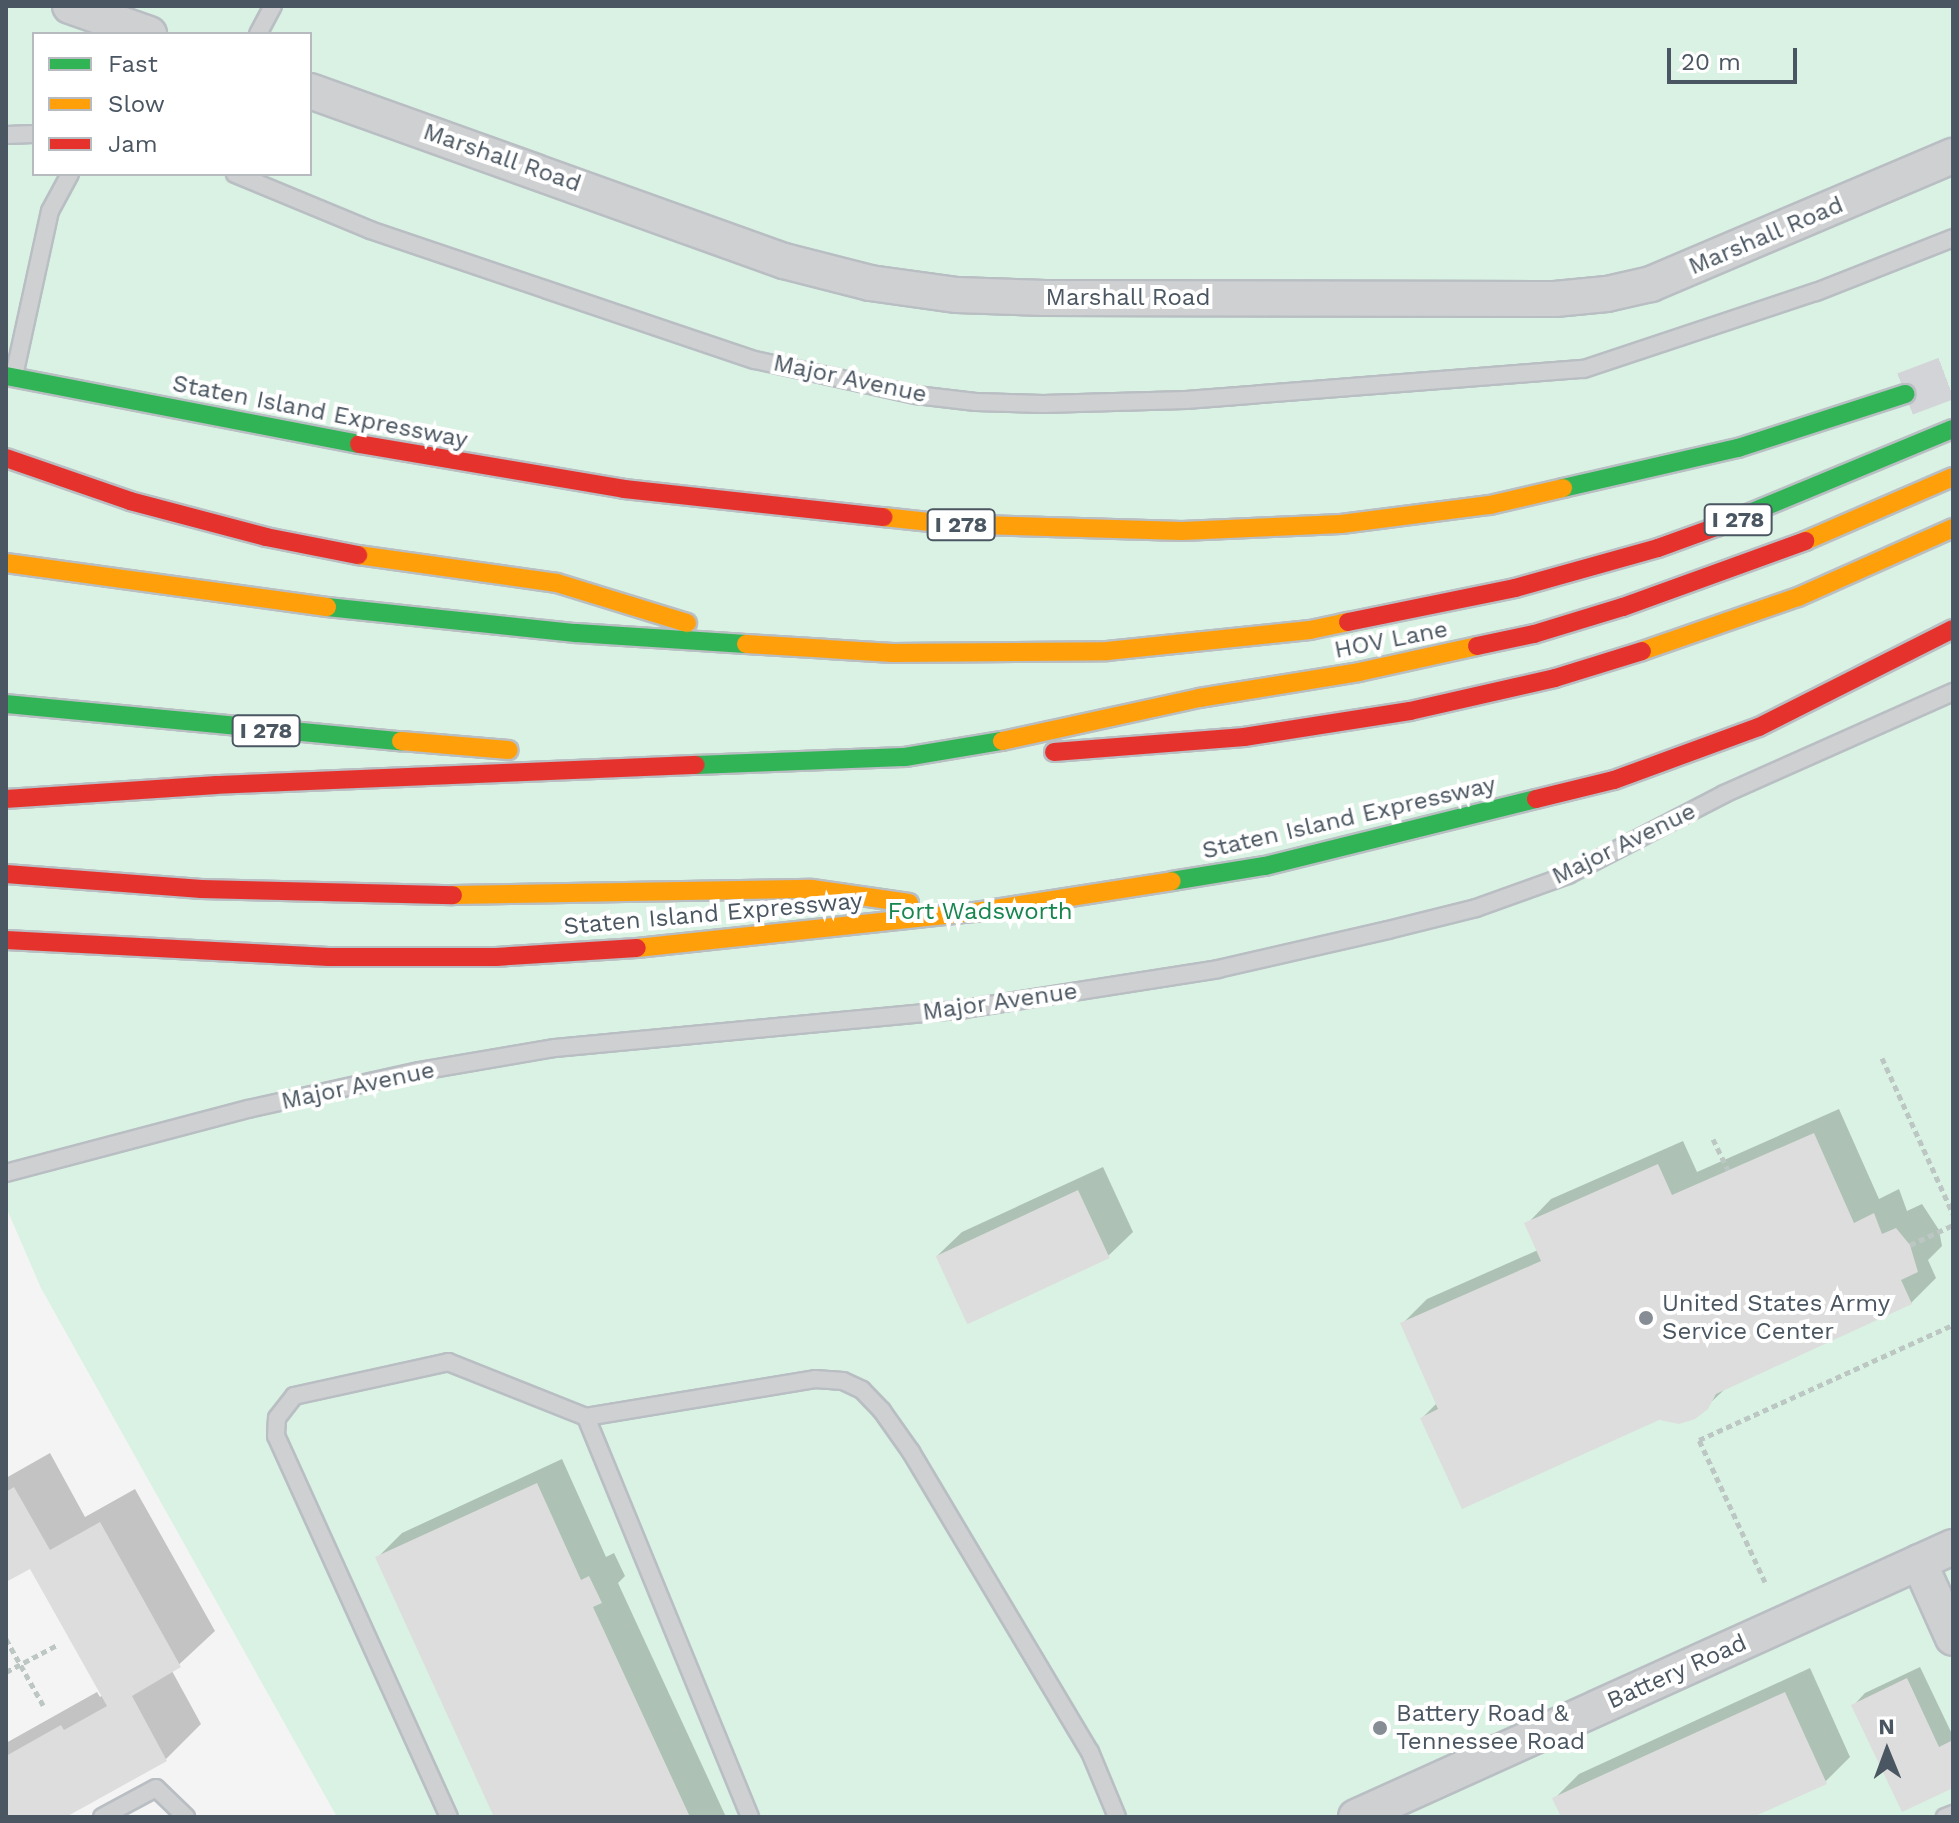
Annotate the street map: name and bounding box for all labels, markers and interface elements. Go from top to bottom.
legend [32,32,312,176]
scale bar [1671,32,1801,82]
text: 20 m [1681,48,1741,76]
text: Fast [108,50,158,78]
text: Slow [108,90,165,118]
street label: Marshall Road [419,117,585,199]
text: Jam [108,130,158,158]
street label: Marshall Road [1684,190,1848,282]
street label: Marshall Road [1045,284,1211,312]
street label: Major Avenue [770,349,930,409]
street label: Staten Island Expressway [170,369,470,455]
road number: I 278 [1702,502,1774,538]
road number: I 278 [925,507,997,543]
street label: HOV Lane [1332,615,1450,665]
road number: I 278 [230,713,302,749]
street label: Staten Island Expressway [1200,770,1498,866]
street label: Major Avenue [1547,797,1701,891]
street label: Staten Island Expressway [562,887,864,941]
park label: Fort Wadsworth [887,898,1073,926]
street label: Major Avenue [920,977,1080,1027]
street label: Major Avenue [278,1056,438,1116]
place label: United States Army Service Center [1662,1290,1891,1346]
marker: United States Army Service Center [1637,1309,1655,1327]
street label: Battery Road [1603,1628,1751,1716]
place label: Battery Road & Tennessee Road [1396,1700,1585,1756]
north arrow [1847,1711,1927,1791]
text: N [1878,1714,1895,1739]
marker: Battery Road & Tennessee Road [1371,1719,1389,1737]

